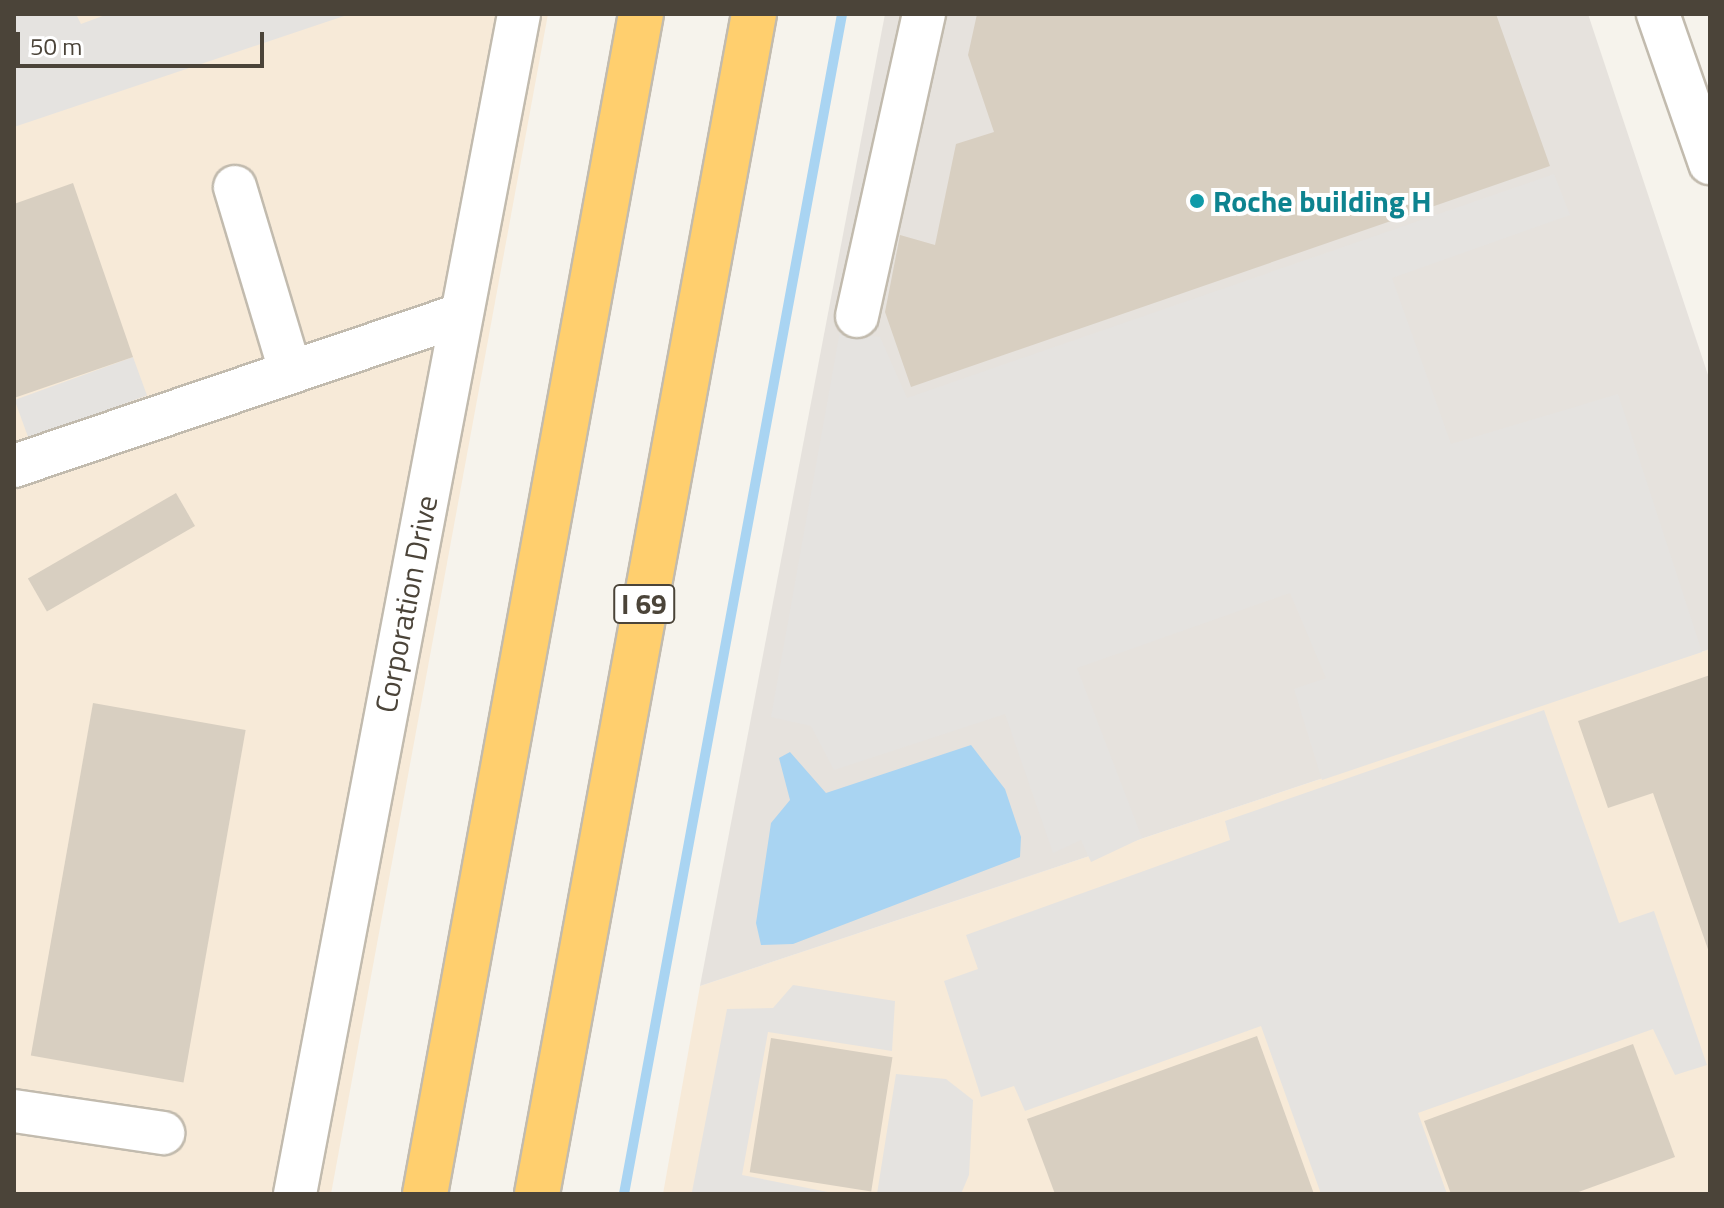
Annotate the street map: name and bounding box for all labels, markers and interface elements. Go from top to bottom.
scale bar [20,16,268,66]
text: 50 m [30,28,82,64]
place label: Roche building H [1213,183,1432,219]
marker: Roche building H [1188,192,1206,210]
street label: Corporation Drive [367,492,445,716]
road number: I 69 [612,580,676,628]

